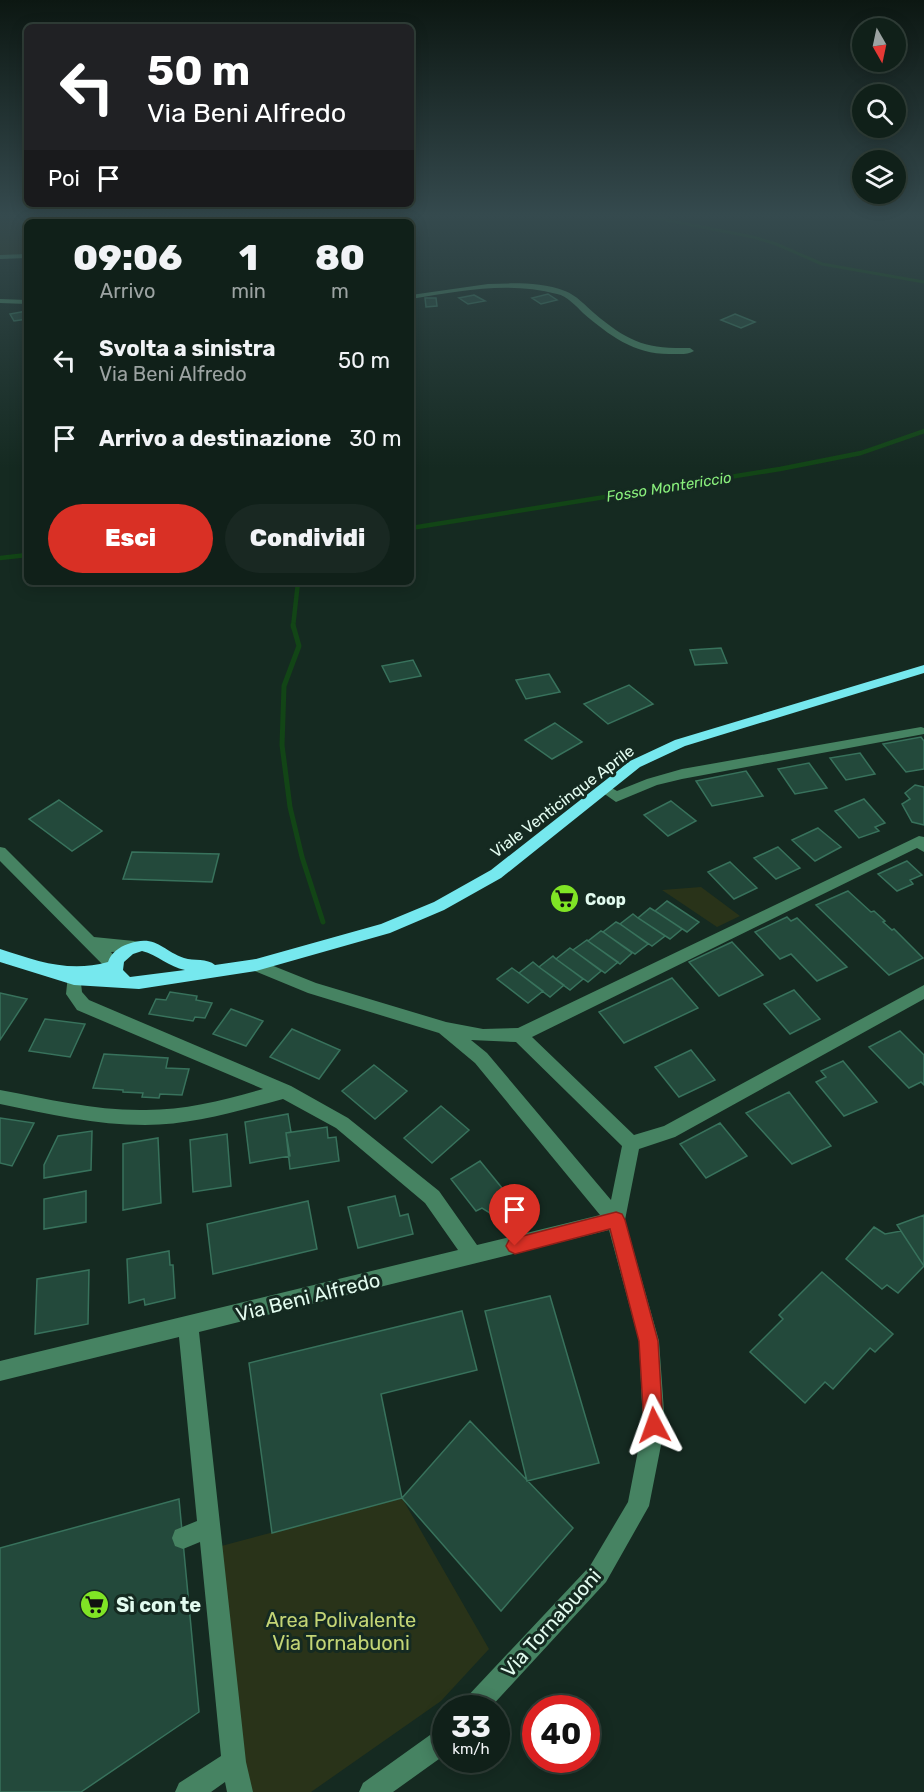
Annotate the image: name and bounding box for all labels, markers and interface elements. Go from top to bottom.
north arrow [852,18,906,72]
map controls [852,18,906,204]
text: 50 m [147,46,250,96]
icon: left [48,48,126,126]
button: search [852,84,906,138]
text: Via Beni Alfredo [147,97,346,129]
button: layers [852,150,906,204]
icon: arrive [92,162,125,195]
text: Poi [48,165,80,192]
text: 09:06 [73,236,182,279]
text: 1 [239,236,258,279]
text: 80 [315,236,365,279]
text: Arrivo [100,279,155,303]
text: min [231,279,266,303]
text: m [331,279,349,303]
text: Svolta a sinistra [99,335,276,362]
icon: left [48,344,81,377]
text: 50 m [338,347,390,374]
text: Via Beni Alfredo [99,362,247,386]
icon: arrive [48,422,81,455]
text: Arrivo a destinazione [99,425,331,452]
text: 30 m [349,425,401,452]
water label: Fosso Montericcio [605,468,733,506]
button: Esci [48,504,213,573]
button: Condividi [225,504,390,573]
street label: Viale Venticinque Aprile [487,741,638,862]
supermarket icon: Coop [548,883,580,915]
place label: Coop [585,890,626,909]
pin [489,1184,540,1246]
icon: arrive [498,1193,531,1226]
street label: Via Beni Alfredo [233,1267,383,1327]
position arrow [622,1393,686,1457]
street label: Via Tornabuoni [496,1564,606,1682]
supermarket icon: Sì con te [79,1589,111,1621]
place label: Sì con te [116,1593,201,1617]
park label: Area Polivalente Via Tornabuoni [266,1608,416,1655]
speed limit sign: 40 [522,1695,600,1773]
text: 33 [451,1709,491,1745]
text: km/h [452,1740,490,1758]

